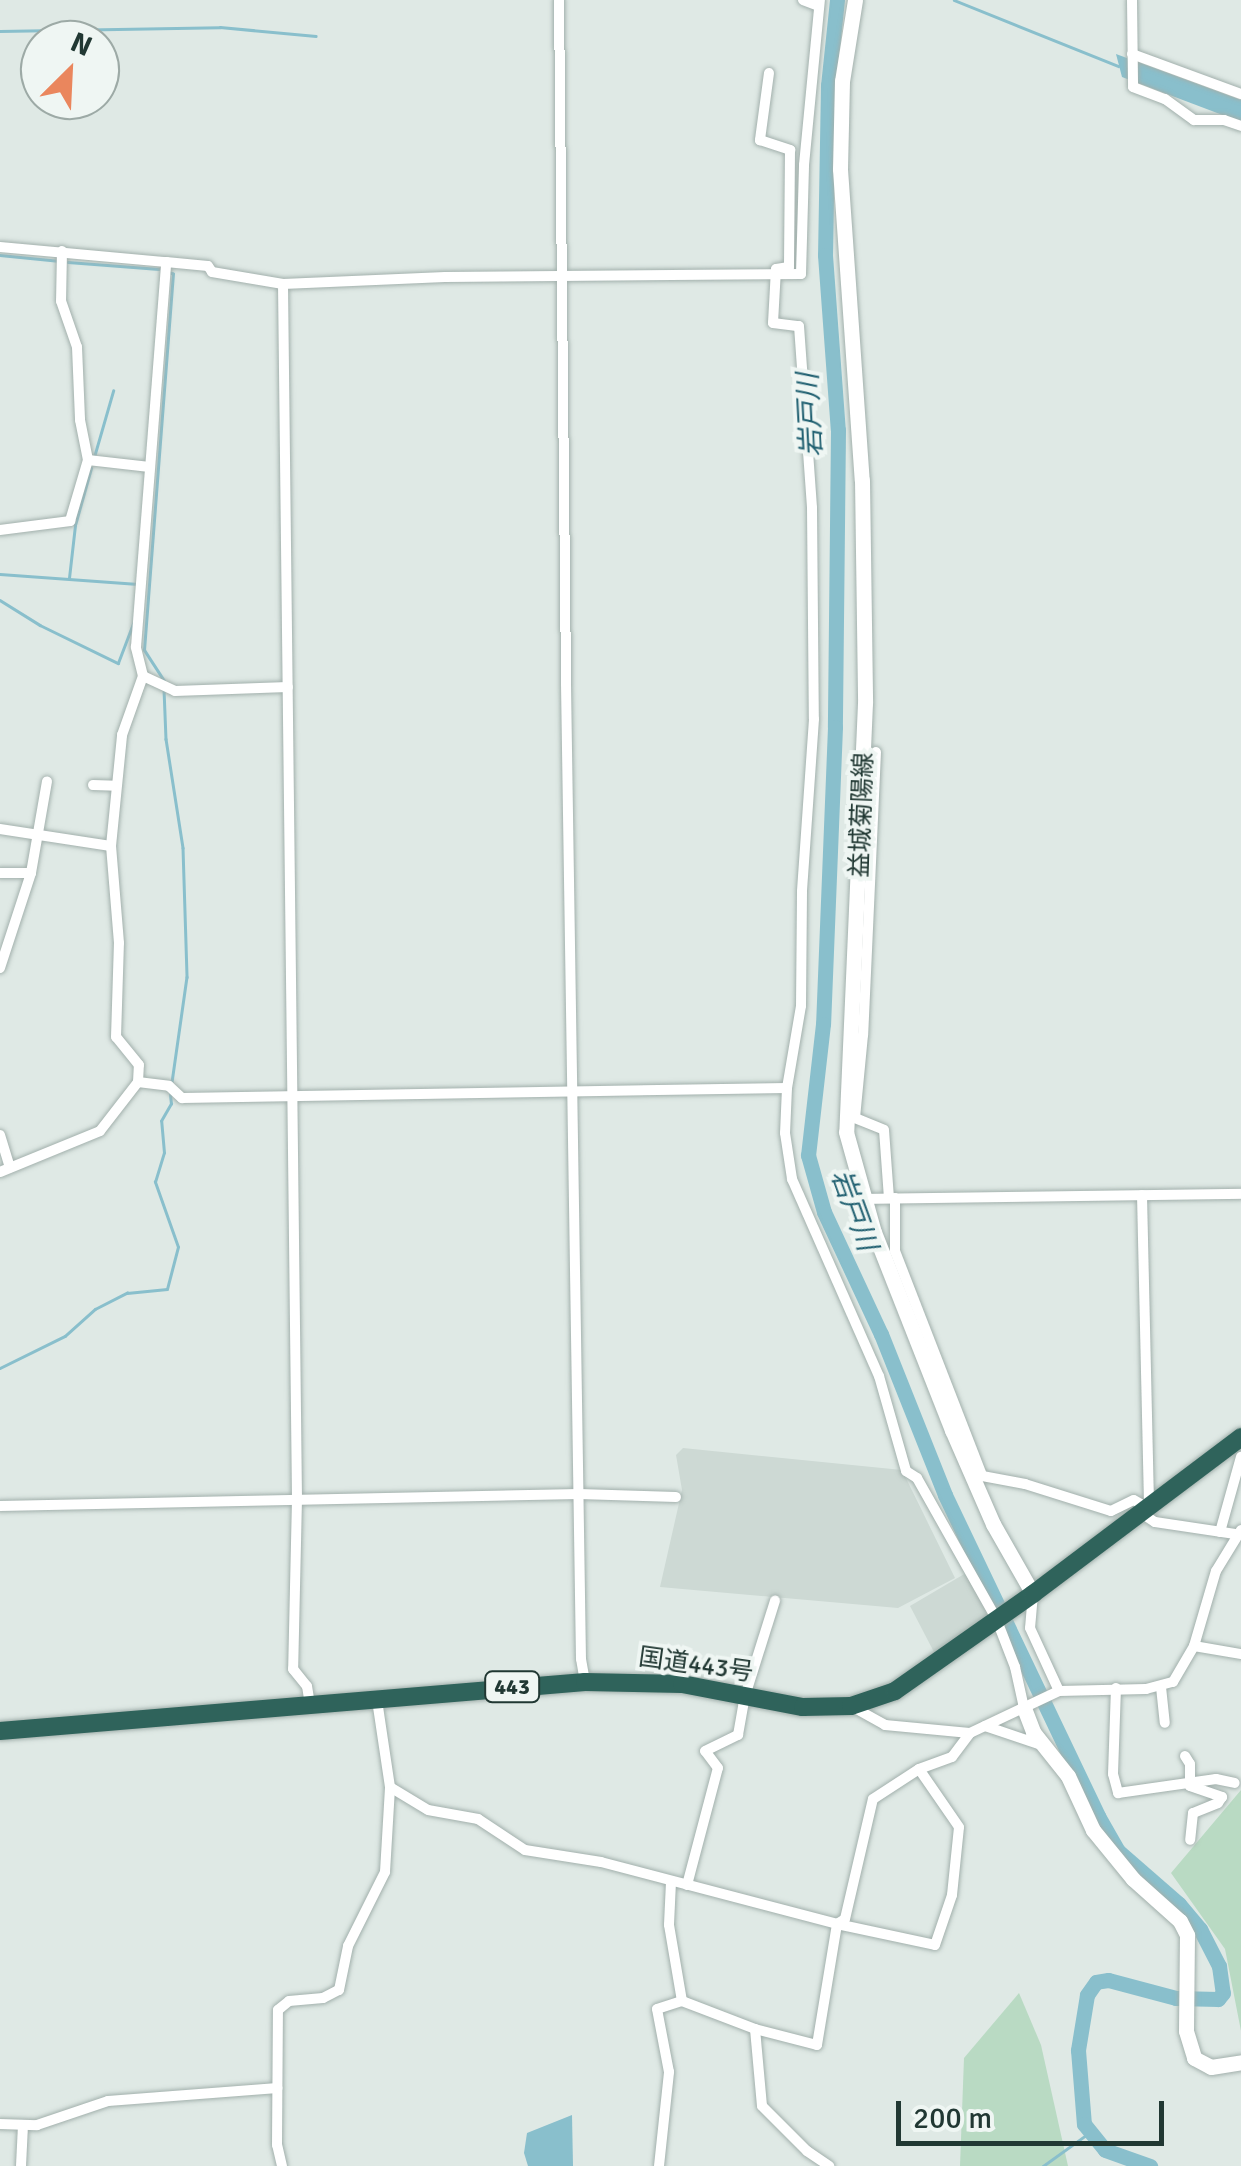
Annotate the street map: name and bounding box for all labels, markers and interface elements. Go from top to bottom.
north arrow [20,20,120,120]
text: N [66,25,97,64]
water label: 岩戸川 [791,372,829,458]
street label: 益城菊陽線 [845,752,879,878]
water label: 岩戸川 [824,1165,884,1255]
street label: 国道443号 [637,1642,755,1688]
road number: 443 [482,1670,542,1704]
scale bar [901,2081,1168,2143]
text: 200 m [913,2100,992,2137]

